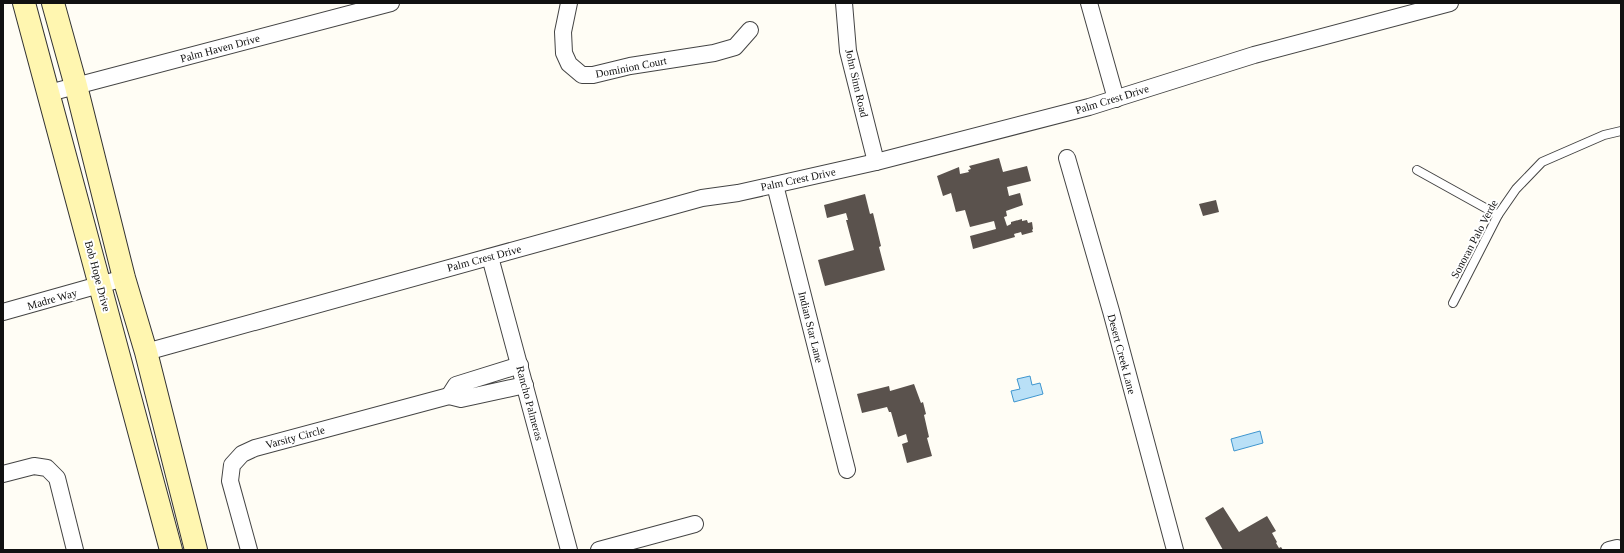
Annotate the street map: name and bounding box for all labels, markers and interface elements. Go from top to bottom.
street label: Palm Haven Drive [179,32,261,64]
street label: John Sinn Road [843,48,871,119]
street label: Dominion Court [594,54,668,80]
street label: Palm Crest Drive [1074,82,1150,116]
street label: Palm Crest Drive [759,165,837,193]
street label: Sonoran Palo Verde [1448,198,1500,280]
street label: Bob Hope Drive [83,239,113,313]
street label: Palm Crest Drive [446,242,523,274]
street label: Madre Way [26,286,79,312]
street label: Indian Star Lane [796,290,826,364]
street label: Desert Creek Lane [1106,313,1138,395]
street label: Rancho Palmeras [514,364,546,442]
street label: Varsity Circle [264,423,326,451]

